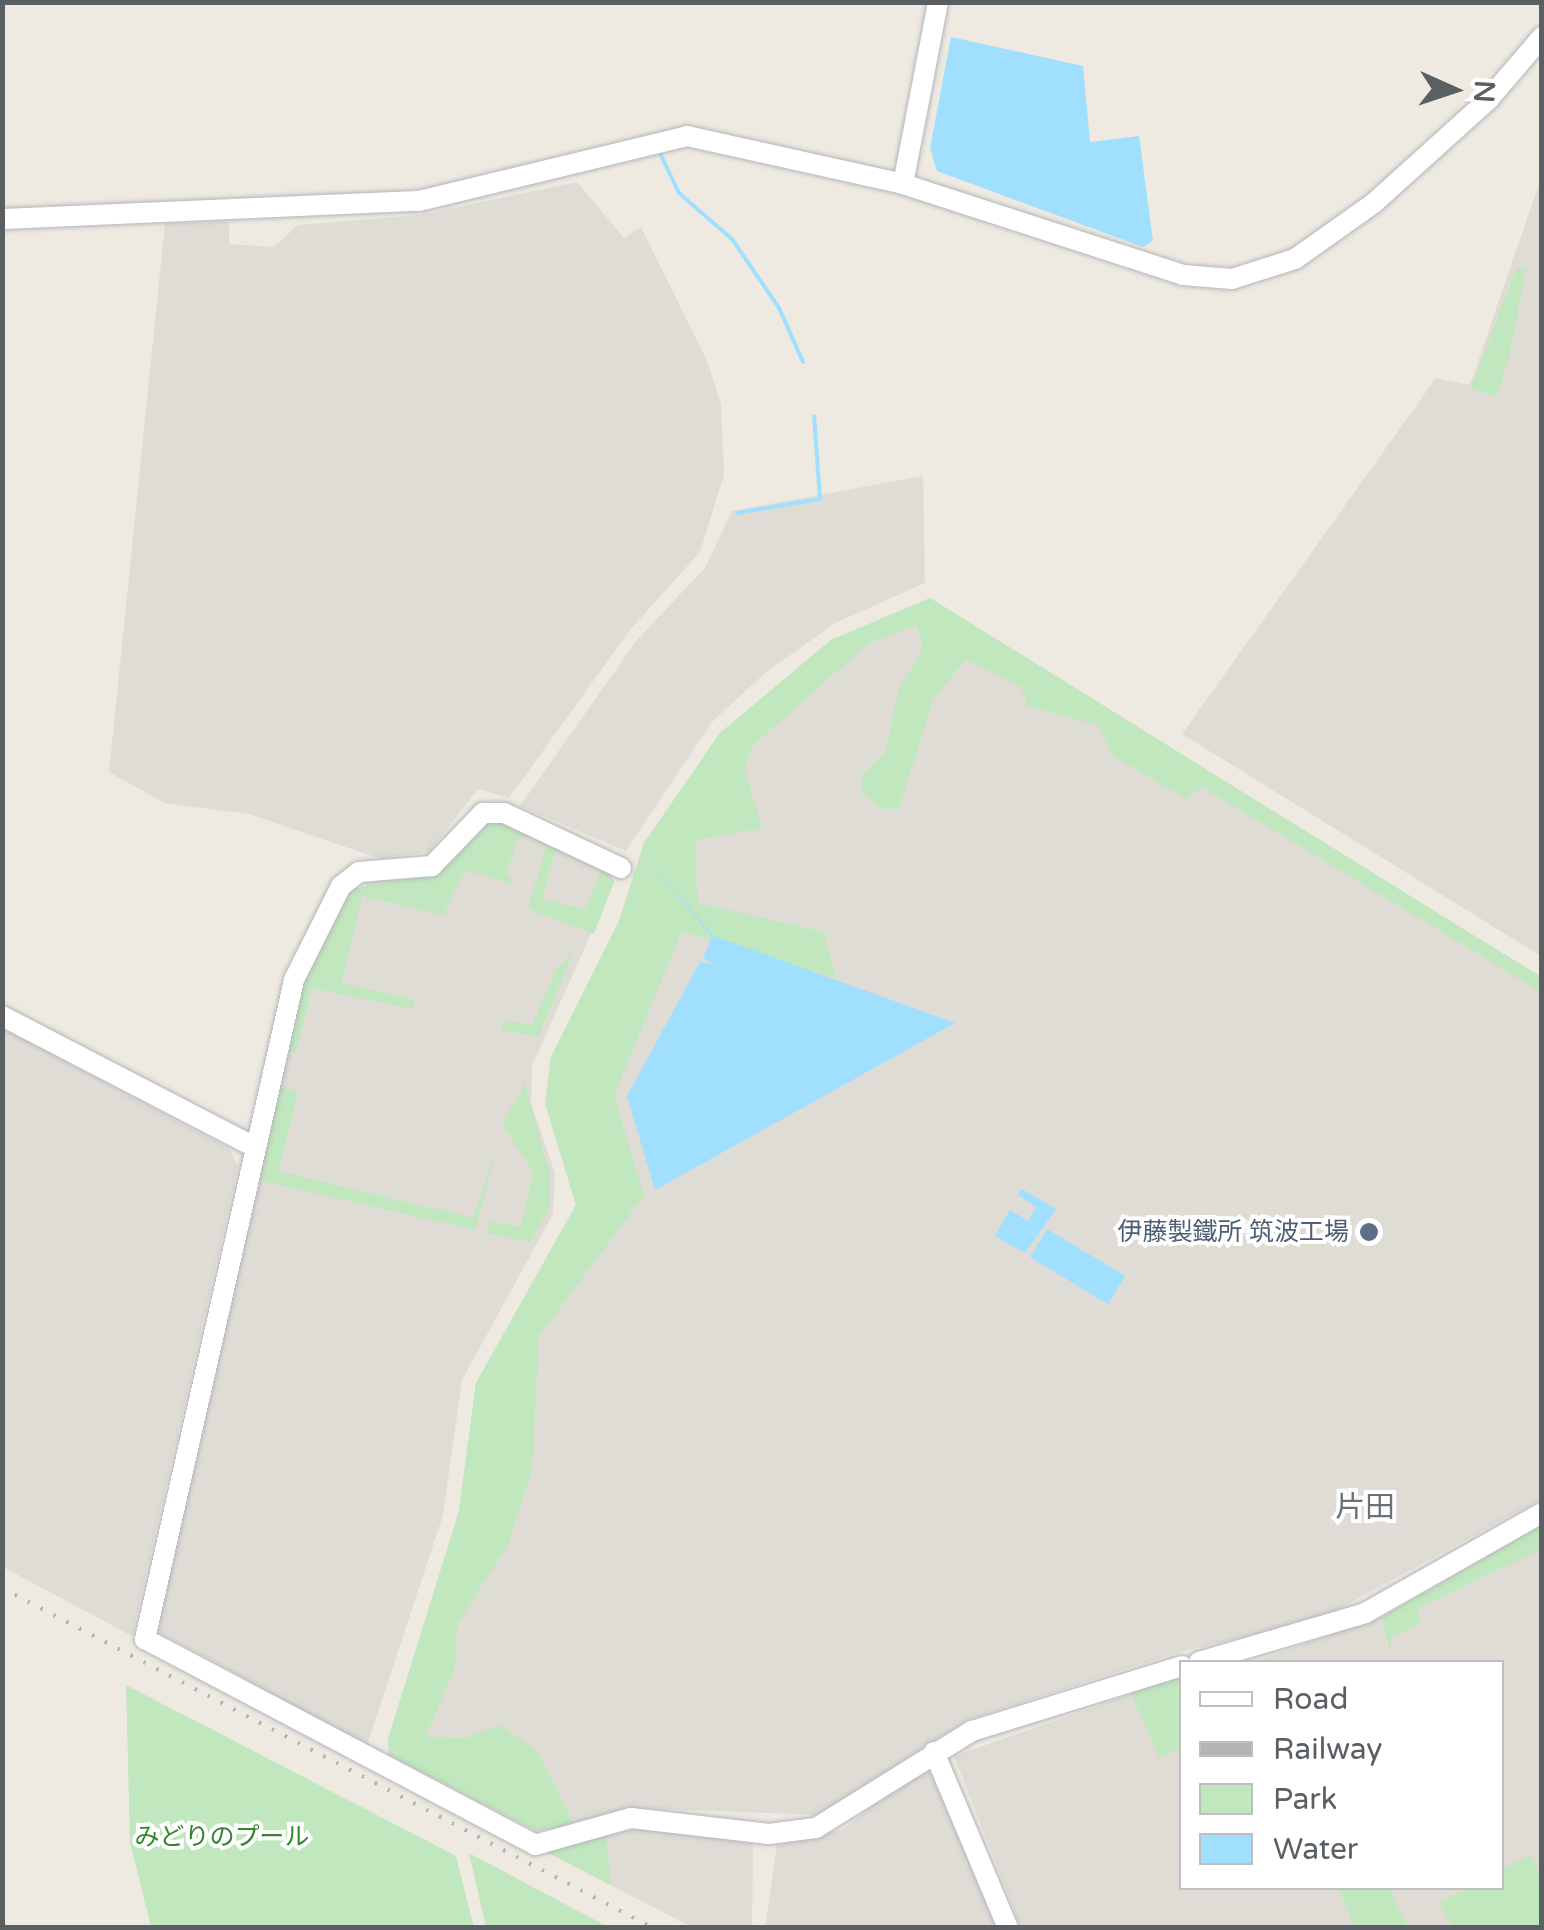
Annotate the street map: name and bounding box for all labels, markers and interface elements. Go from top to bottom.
north arrow [1404,40,1504,140]
text: N [1466,79,1502,104]
place label: 伊藤製鐵所 筑波工場 [1118,1217,1349,1247]
marker: 伊藤製鐵所 筑波工場 [1358,1221,1380,1243]
district label: 片田 [1335,1490,1395,1526]
legend [1179,1660,1504,1890]
text: Road [1273,1681,1348,1718]
text: Railway [1273,1731,1382,1768]
text: Park [1273,1781,1337,1818]
park label: みどりのプール [135,1822,309,1852]
text: Water [1273,1831,1358,1868]

